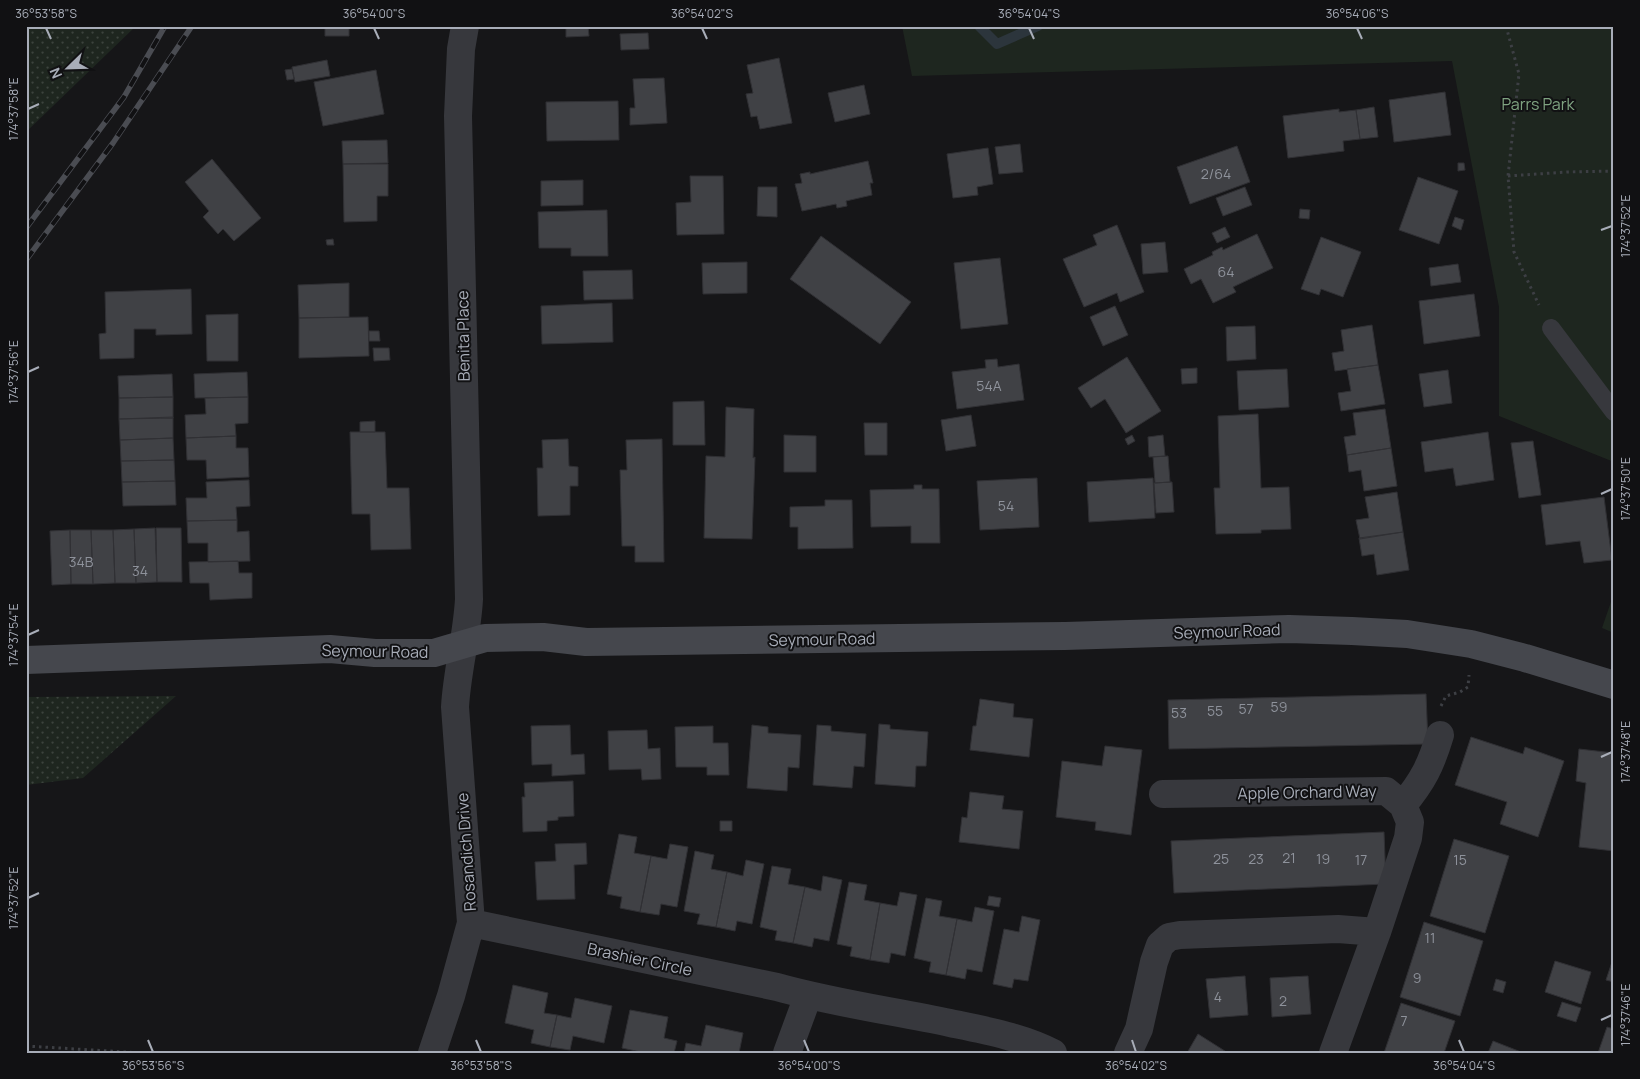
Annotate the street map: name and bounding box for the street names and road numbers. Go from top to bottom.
street label: Benita Place [451,290,475,382]
street label: Seymour Road [1173,618,1281,644]
street label: Seymour Road [768,627,876,651]
street label: Seymour Road [321,639,429,663]
street label: Apple Orchard Way [1237,780,1377,804]
street label: Rosandich Drive [451,792,481,912]
street label: Brashier Circle [586,937,694,981]

